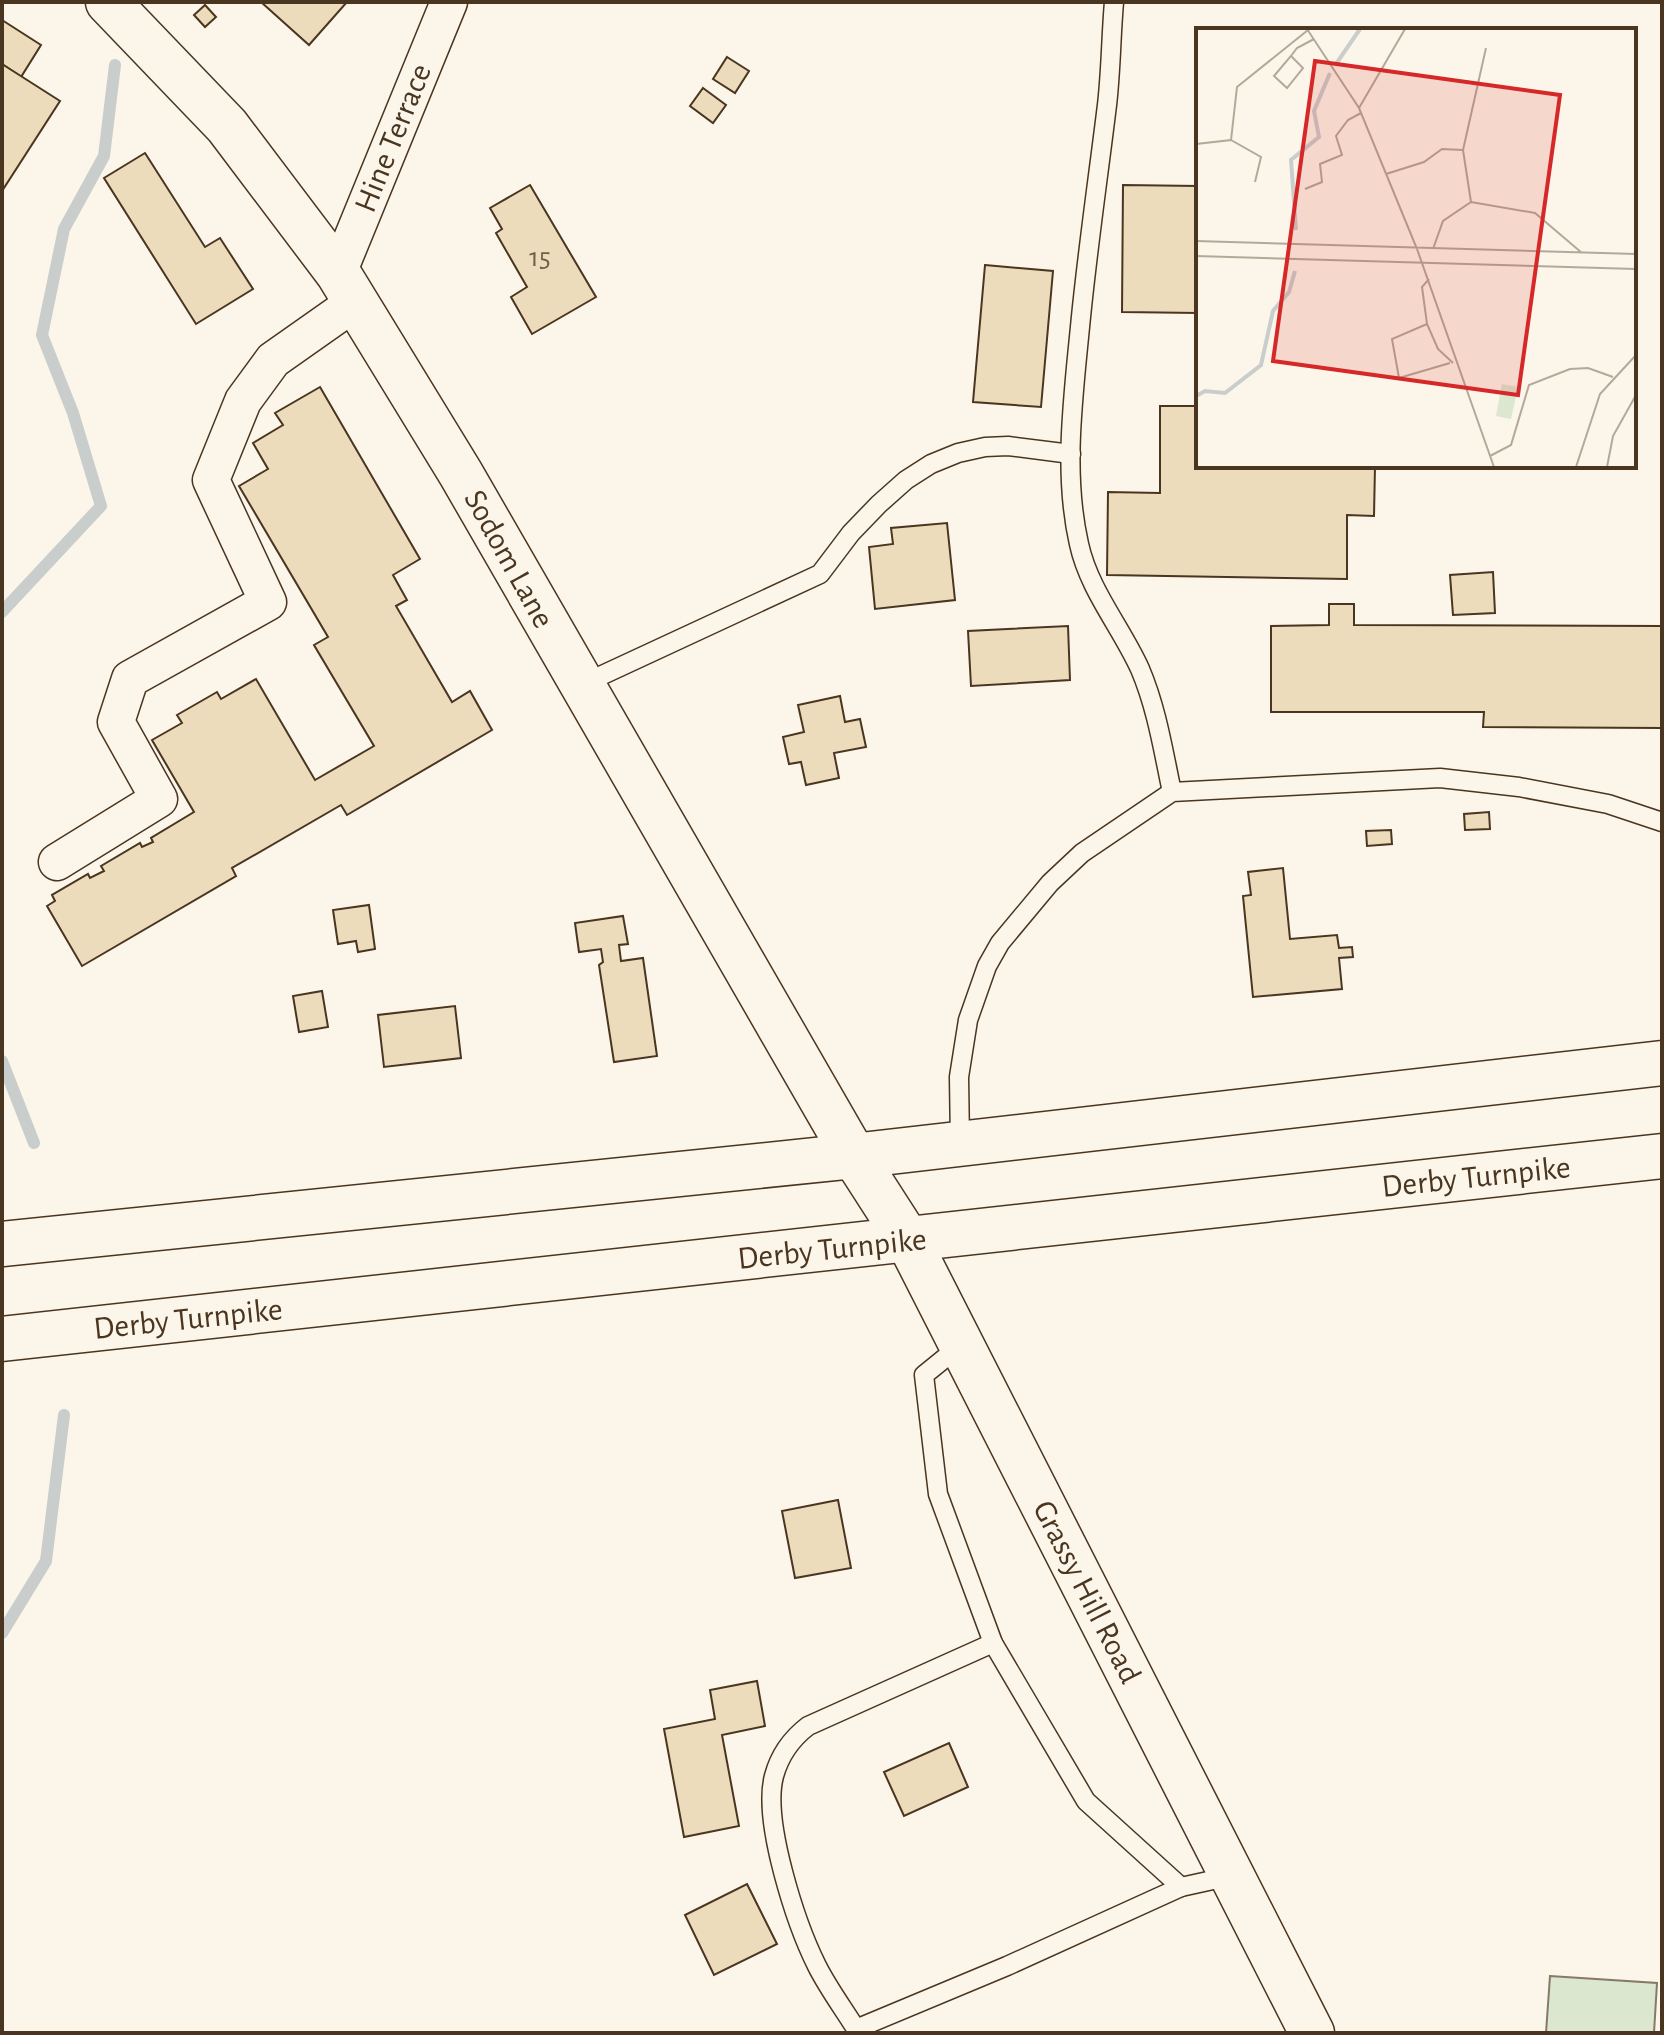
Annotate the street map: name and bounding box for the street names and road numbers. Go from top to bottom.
street label: Hine Terrace [349,59,437,217]
street label: Sodom Lane [458,485,560,633]
street label: Derby Turnpike [1380,1151,1572,1203]
street label: Derby Turnpike [736,1223,928,1275]
street label: Derby Turnpike [92,1293,284,1345]
street label: Grassy Hill Road [1027,1495,1147,1689]

